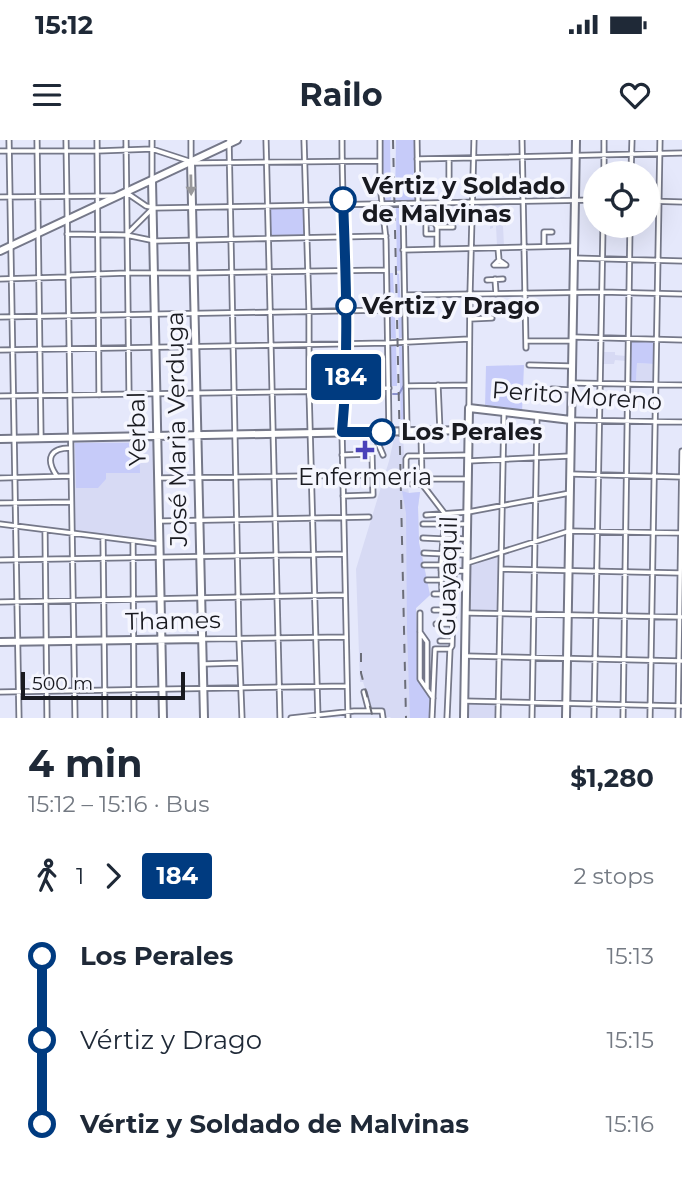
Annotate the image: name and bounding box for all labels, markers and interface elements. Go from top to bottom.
text: 15:12 [35,9,93,41]
text: Railo [299,75,383,114]
icon: menu [28,76,66,114]
icon: heart [616,76,654,114]
map controls [583,161,660,238]
button: locate [583,161,660,238]
place label: Vértiz y Soldado de Malvinas [361,171,565,228]
one-way arrow [185,175,197,197]
marker: Vértiz y Soldado de Malvinas [330,187,356,213]
place label: Vértiz y Drago [361,291,540,320]
marker: Vértiz y Drago [336,296,356,316]
street label: José Maria Verduga [160,311,193,548]
line badge: 184 [306,354,386,400]
text: 184 [325,362,367,391]
street label: Perito Moreno [491,375,663,416]
street label: Yerbal [121,391,152,467]
place label: Los Perales [401,417,543,446]
marker: Los Perales [369,419,395,445]
marker: Enfermeria [355,440,375,460]
place label: Enfermeria [298,462,432,491]
street label: Guayaquil [432,516,463,636]
street label: Thames [125,605,221,636]
scale bar [21,669,186,701]
text: 500 m [32,672,93,695]
text: 4 min [28,740,143,787]
text: $1,280 [570,762,654,794]
text: 15:12 – 15:16 · Bus [28,790,210,818]
icon: walk [28,857,66,895]
icon: forward [94,857,132,895]
text: 184 [156,861,198,890]
text: 1 [76,862,84,890]
text: 2 stops [574,862,654,890]
text: Los Perales [80,940,233,972]
text: 15:13 [607,942,654,970]
text: Vértiz y Drago [80,1024,262,1056]
text: 15:15 [606,1026,654,1054]
text: Vértiz y Soldado de Malvinas [80,1108,469,1140]
text: 15:16 [605,1110,654,1138]

